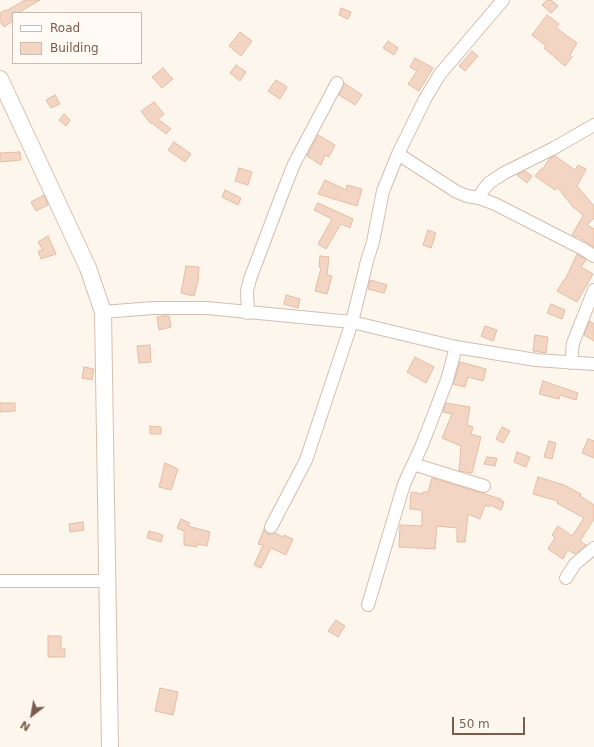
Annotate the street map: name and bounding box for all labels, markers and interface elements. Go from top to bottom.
legend [12,12,142,64]
text: Road [50,21,80,35]
text: Building [50,41,99,55]
north arrow [12,695,52,735]
scale bar [454,709,527,735]
text: 50 m [459,717,490,731]
text: N [18,718,33,734]

